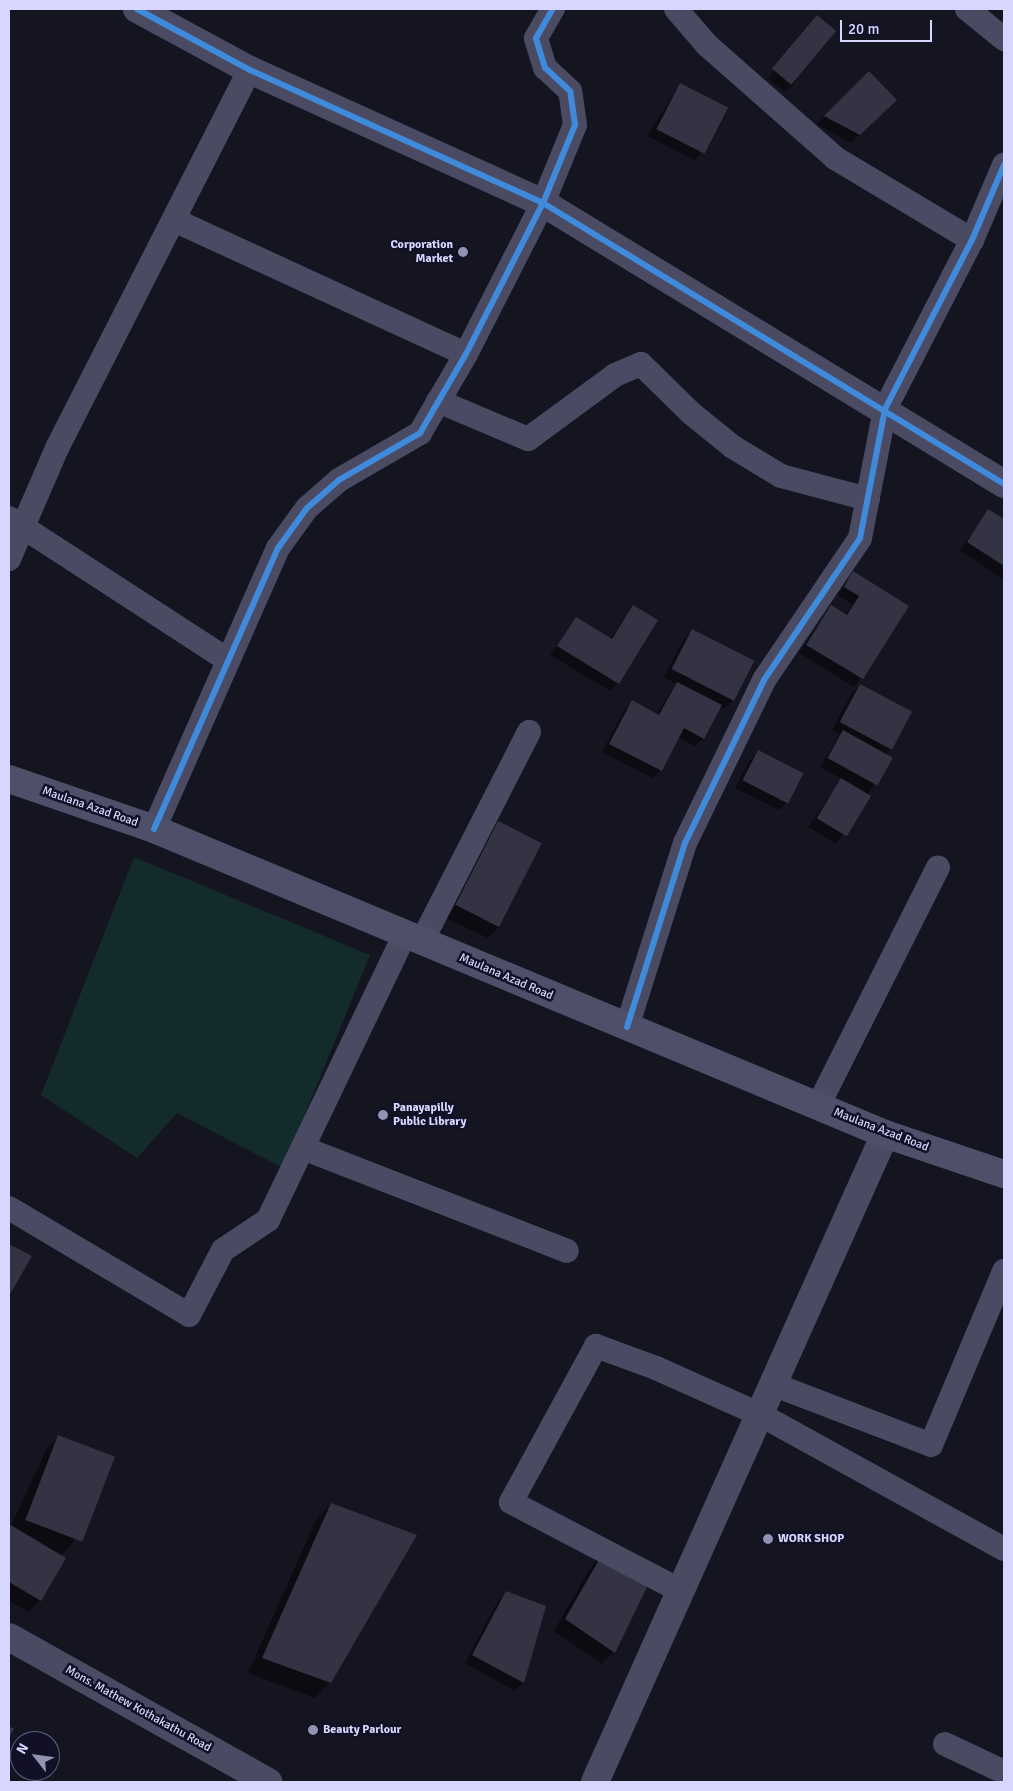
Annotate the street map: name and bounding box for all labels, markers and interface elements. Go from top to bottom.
scale bar [843,10,936,42]
text: 20 m [848,20,879,38]
place label: Corporation Market [390,238,453,266]
marker: Corporation Market [457,246,469,258]
street label: Maulana Azad Road [40,784,140,830]
street label: Maulana Azad Road [457,951,555,1003]
place label: Panayapilly Public Library [393,1101,467,1129]
street label: Maulana Azad Road [831,1105,931,1155]
marker: Panayapilly Public Library [377,1109,389,1121]
place label: WORK SHOP [778,1532,844,1546]
marker: WORK SHOP [762,1533,774,1545]
street label: Mons. Mathew Kothakathu Road [63,1663,213,1755]
place label: Beauty Parlour [323,1723,401,1737]
marker: Beauty Parlour [307,1724,319,1736]
north arrow [10,1731,60,1781]
text: N [13,1740,32,1757]

